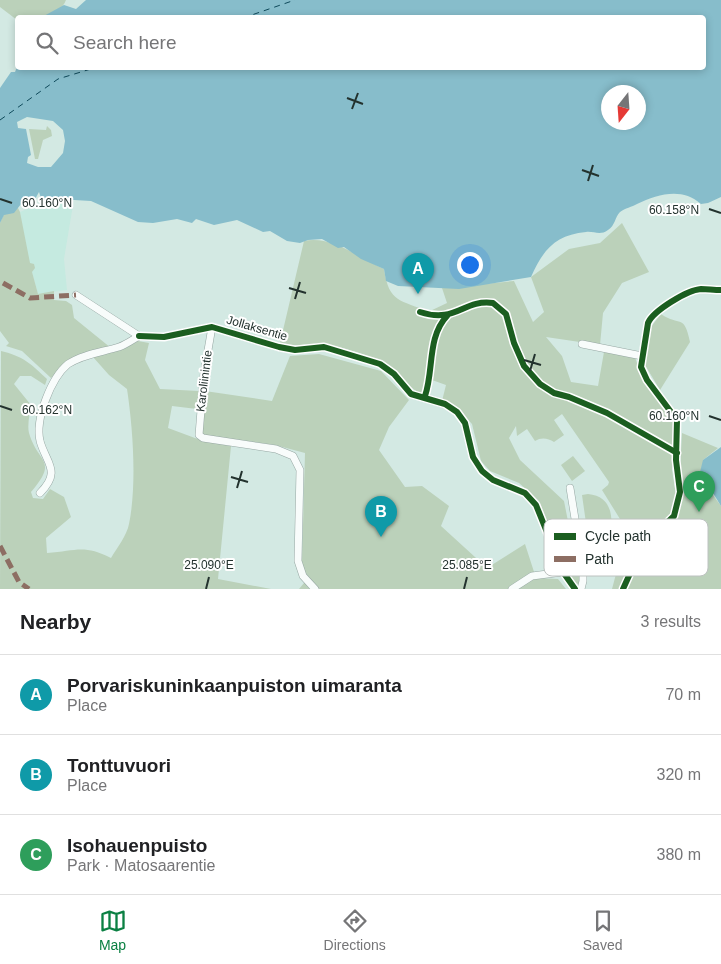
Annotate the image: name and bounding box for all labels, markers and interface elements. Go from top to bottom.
search box [15,15,706,70]
icon: search [33,29,61,57]
text: Search here [73,32,177,53]
north arrow [601,85,646,130]
text: 60.160°N [22,196,72,210]
text: 60.158°N [649,203,699,217]
your location [457,252,483,278]
pin: A [402,253,434,294]
street label: Jollaksentie [225,313,289,343]
street label: Karoliinintie [193,349,215,413]
text: 60.162°N [22,403,72,417]
text: 60.160°N [649,409,699,423]
pin: C [683,471,715,512]
pin: B [365,496,397,537]
legend [544,519,708,576]
text: Cycle path [585,528,651,544]
text: Path [585,551,614,567]
text: 25.090°E [184,558,234,572]
text: 25.085°E [442,558,492,572]
text: Nearby [20,610,91,633]
text: 3 results [641,613,701,630]
text: Porvariskuninkaanpuiston uimaranta [67,675,402,696]
text: A [30,686,42,703]
text: 70 m [665,686,701,703]
text: Place [67,697,107,714]
text: Tonttuvuori [67,755,171,776]
text: B [30,766,42,783]
text: 320 m [657,766,701,783]
text: Place [67,777,107,794]
text: Isohauenpuisto [67,835,207,856]
text: C [30,846,42,863]
text: 380 m [657,846,701,863]
text: Park · Matosaarentie [67,857,216,874]
tab: Map [99,907,127,953]
tab: Directions [324,907,386,953]
tab: Saved [583,907,622,953]

